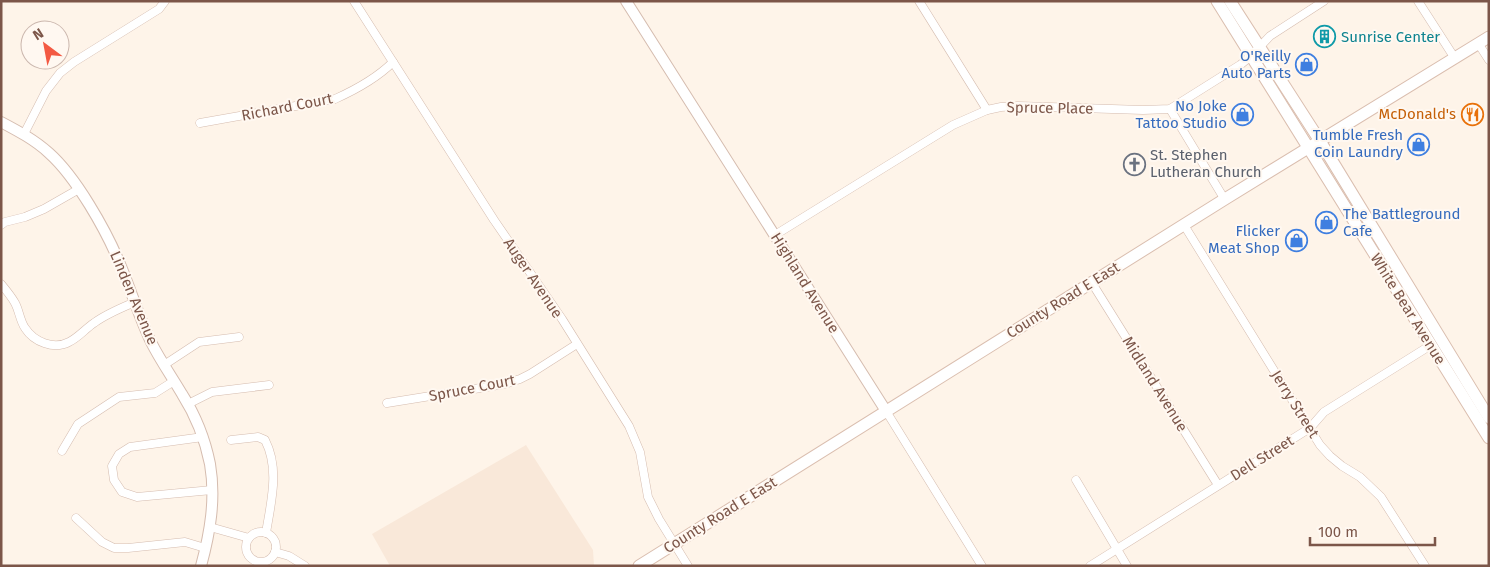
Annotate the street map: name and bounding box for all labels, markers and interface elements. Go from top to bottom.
north arrow [20,20,70,70]
text: N [30,25,47,44]
building icon: Sunrise Center [1313,25,1337,49]
place label: Sunrise Center [1341,28,1440,46]
place label: O'Reilly Auto Parts [1221,47,1292,82]
shop icon: O'Reilly Auto Parts [1295,53,1319,77]
street label: Richard Court [240,89,335,125]
place label: No Joke Tattoo Studio [1135,97,1227,132]
street label: Spruce Place [1006,98,1094,118]
restaurant icon: McDonald's [1460,102,1484,126]
shop icon: No Joke Tattoo Studio [1231,103,1255,127]
place label: McDonald's [1379,105,1456,123]
place label: Tumble Fresh Coin Laundry [1313,126,1404,161]
shop icon: Tumble Fresh Coin Laundry [1407,132,1431,156]
place label: St. Stephen Lutheran Church [1150,146,1262,181]
church icon: St. Stephen Lutheran Church [1122,152,1146,176]
place label: The Battleground Cafe [1343,205,1461,240]
shop icon: The Battleground Cafe [1315,211,1339,235]
place label: Flicker Meat Shop [1208,222,1280,257]
shop icon: Flicker Meat Shop [1284,228,1308,252]
street label: Highland Avenue [767,229,843,337]
street label: Auger Avenue [500,235,566,321]
street label: Linden Avenue [106,248,162,348]
street label: White Bear Avenue [1367,250,1449,368]
street label: County Road E East [1003,258,1123,342]
street label: Midland Avenue [1119,333,1191,435]
street label: Jerry Street [1267,367,1323,442]
street label: Spruce Court [427,371,517,405]
street label: Dell Street [1227,431,1297,485]
street label: County Road E East [660,473,780,557]
scale bar [1310,514,1435,546]
text: 100 m [1318,523,1358,541]

